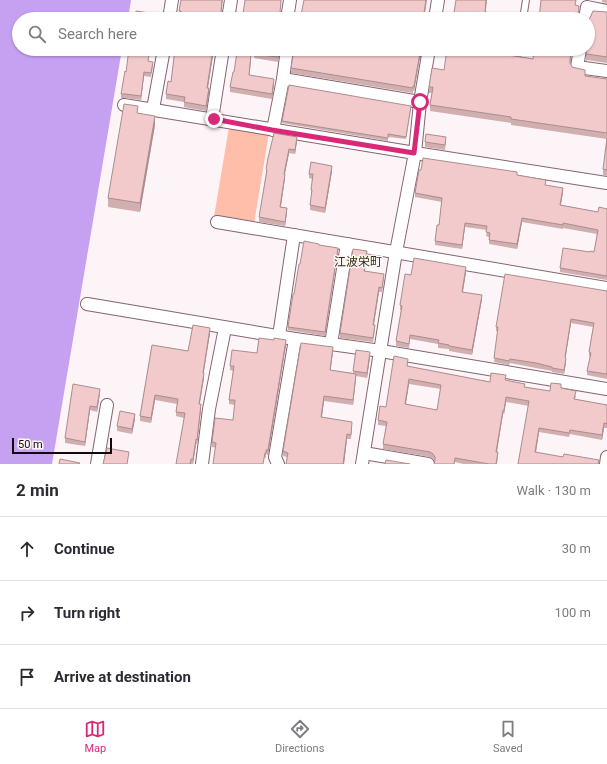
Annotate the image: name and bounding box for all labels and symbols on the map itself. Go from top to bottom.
route start [411,93,429,111]
route end [205,110,223,128]
district label: 江波栄町 [334,255,382,269]
scale bar [12,436,112,455]

